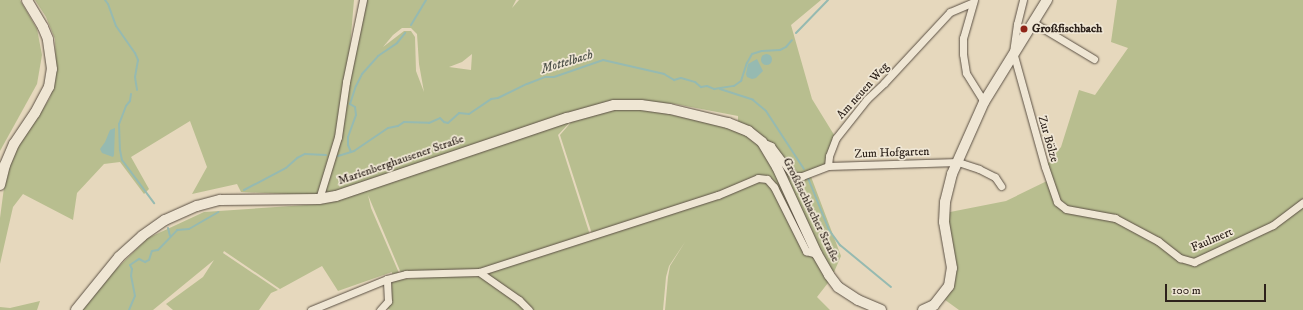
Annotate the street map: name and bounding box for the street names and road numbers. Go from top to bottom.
street label: Am neuen Weg [834,60,892,122]
street label: Zur Bölze [1035,114,1061,164]
street label: Marienberghausener Straße [336,132,466,188]
street label: Zum Hofgarten [854,144,930,162]
street label: Großfischbacher Straße [779,156,843,264]
street label: Faulmert [1189,225,1235,255]

